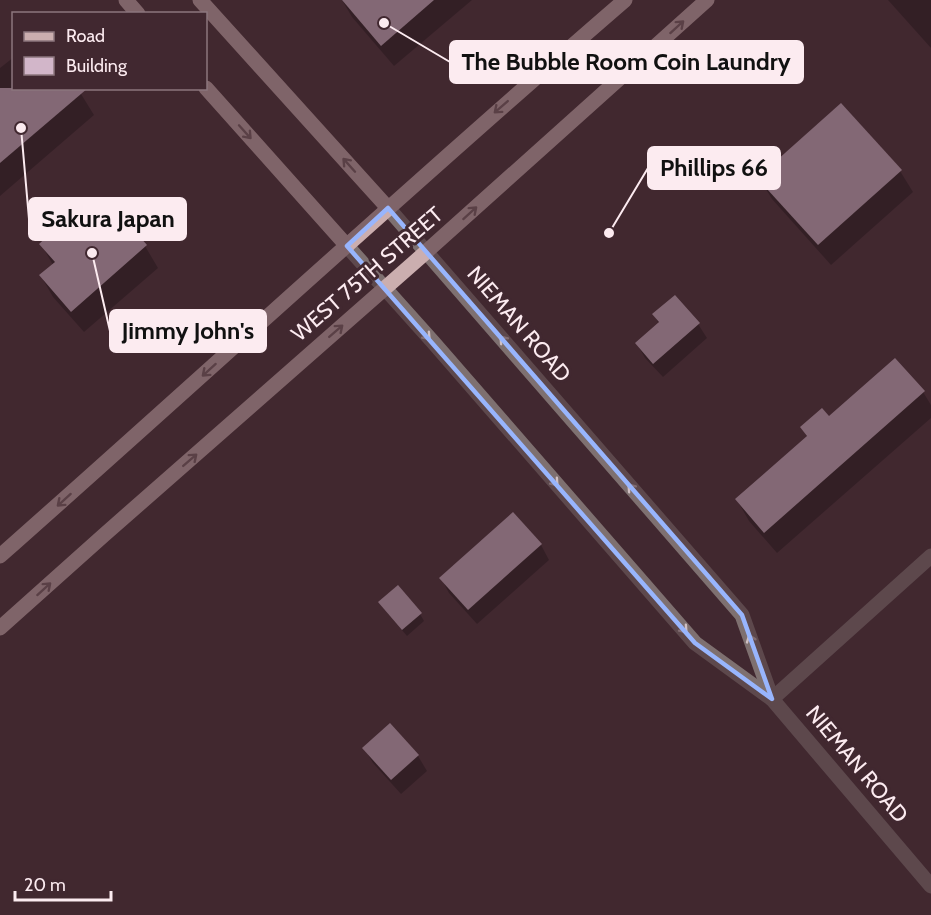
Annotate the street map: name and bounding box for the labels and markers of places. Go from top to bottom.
callout: The Bubble Room Coin Laundry [450,41,803,83]
callout: Phillips 66 [648,147,780,189]
callout: Sakura Japan [29,198,186,240]
callout: Jimmy John's [110,310,266,352]

